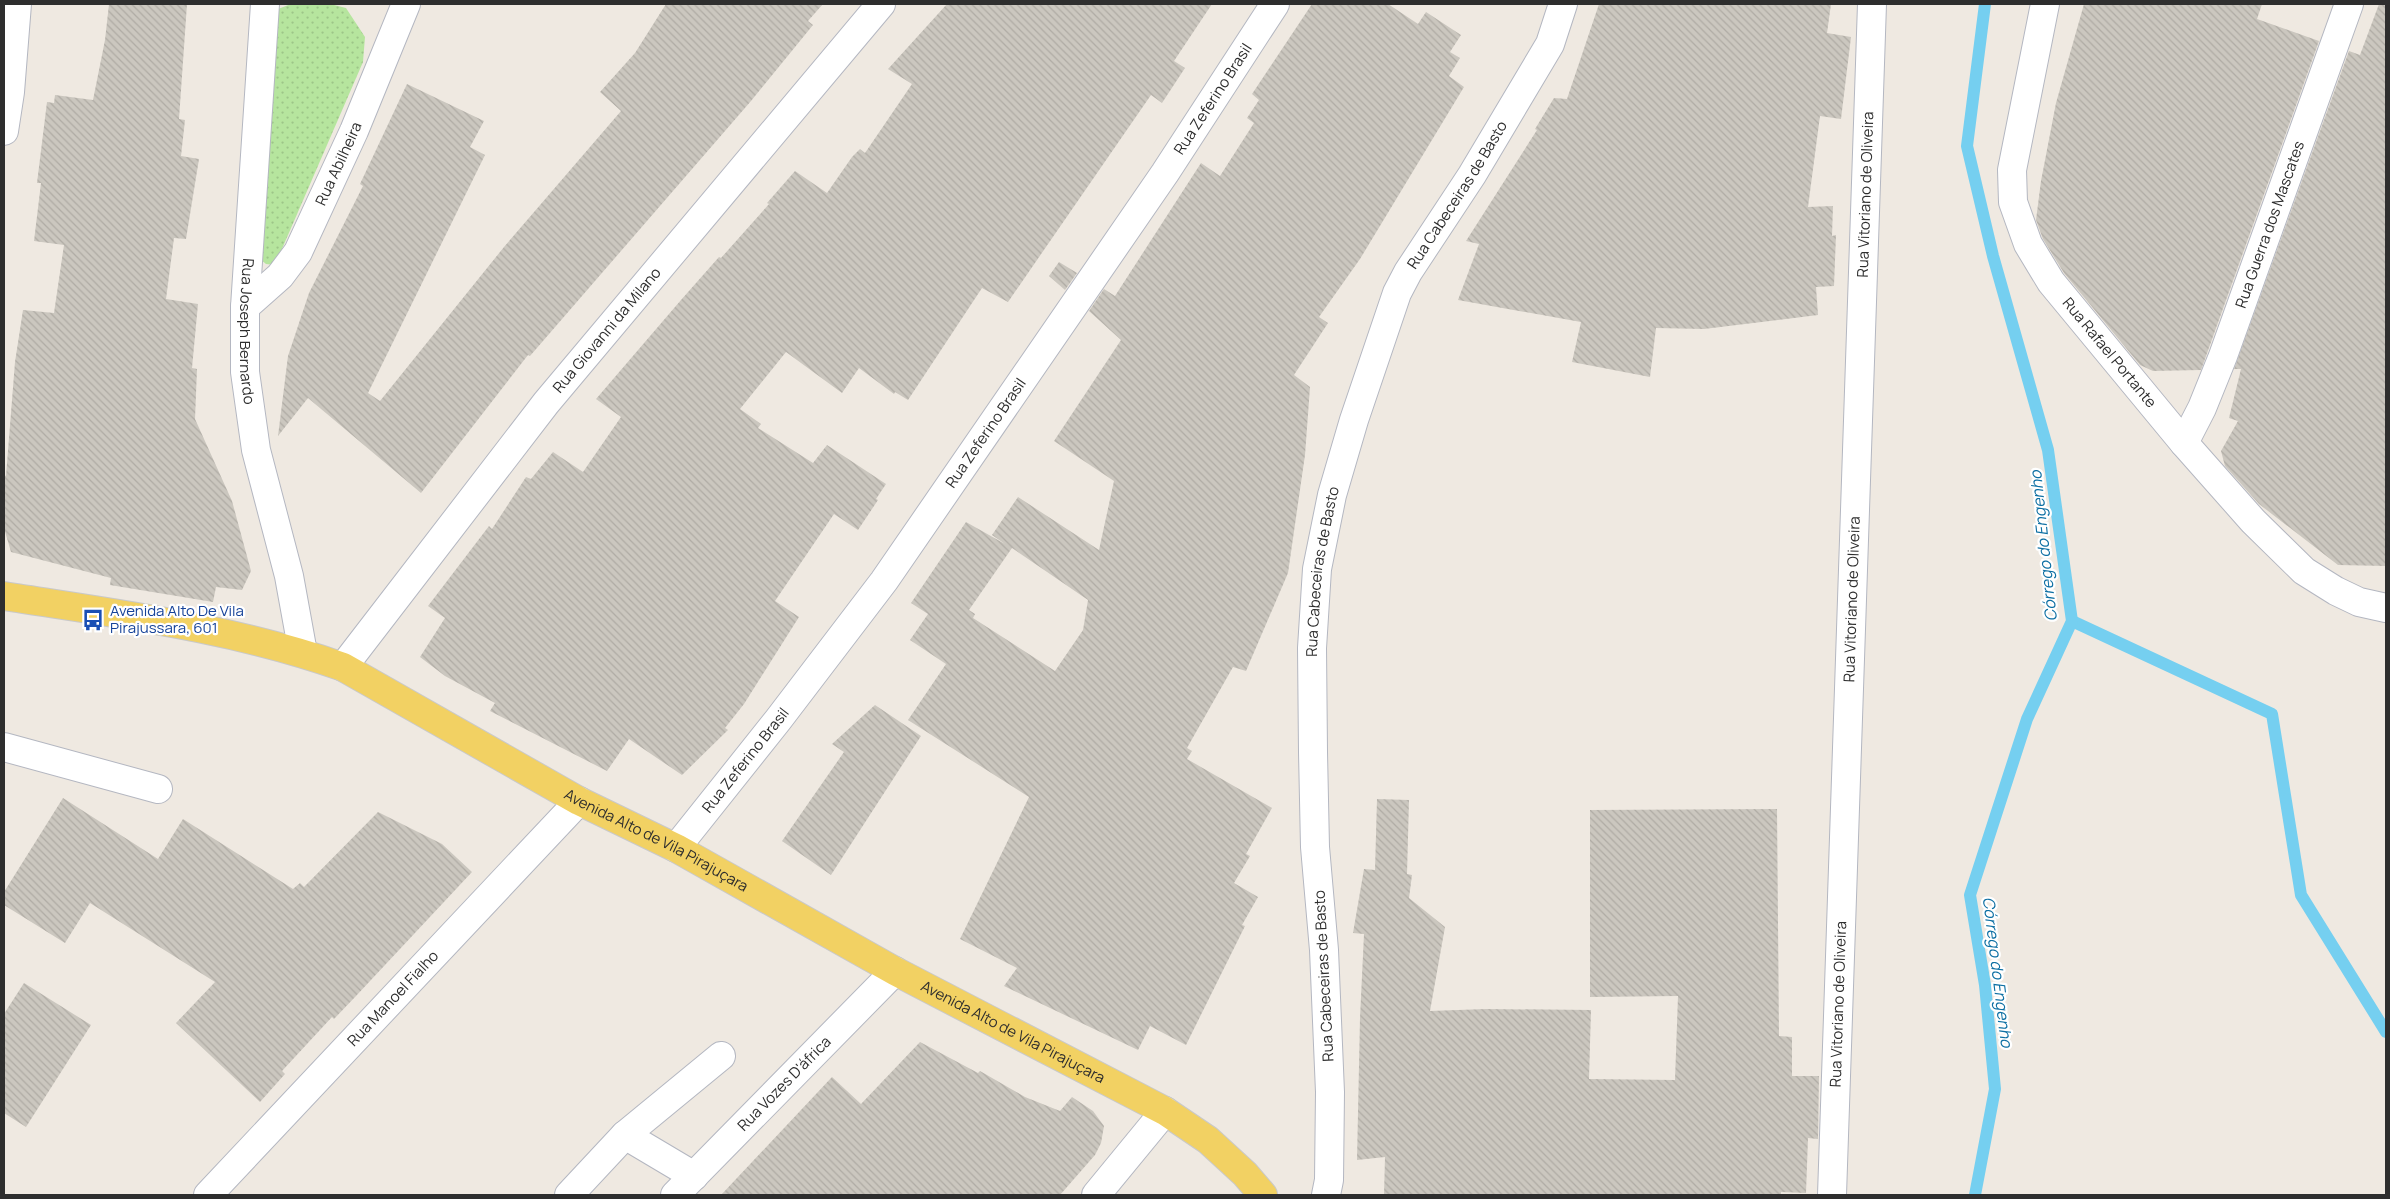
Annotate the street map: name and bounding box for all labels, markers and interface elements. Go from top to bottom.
street label: Rua Zeferino Brasil [1169,39,1257,159]
street label: Rua Vitoriano de Oliveira [1852,111,1878,278]
street label: Rua Cabeceiras de Basto [1402,117,1512,273]
street label: Rua Abilheira [310,119,367,209]
street label: Rua Guerra dos Mascates [2230,138,2309,311]
street label: Rua Joseph Bernardo [235,258,260,406]
street label: Rua Giovanni da Milano [548,262,666,397]
street label: Rua Rafael Portante [2058,293,2162,412]
street label: Rua Zeferino Brasil [940,374,1031,492]
water label: Córrego do Engenho [2024,468,2062,623]
street label: Rua Cabeceiras de Basto [1301,484,1344,657]
street label: Rua Vitoriano de Oliveira [1838,516,1865,683]
place label: Avenida Alto De Vila Pirajussara, 601 [110,600,244,638]
bus stop icon: Avenida Alto De Vila Pirajussara, 601 [80,607,106,633]
street label: Rua Zeferino Brasil [697,703,794,817]
street label: Avenida Alto de Vila Pirajuçara [560,784,752,897]
street label: Rua Cabeceiras de Basto [1309,890,1338,1062]
water label: Córrego do Engenho [1978,895,2018,1050]
street label: Rua Vitoriano de Oliveira [1825,921,1851,1088]
street label: Rua Manoel Fialho [342,945,443,1051]
street label: Avenida Alto de Vila Pirajuçara [917,975,1109,1088]
street label: Rua Vozes D'áfrica [732,1031,835,1135]

